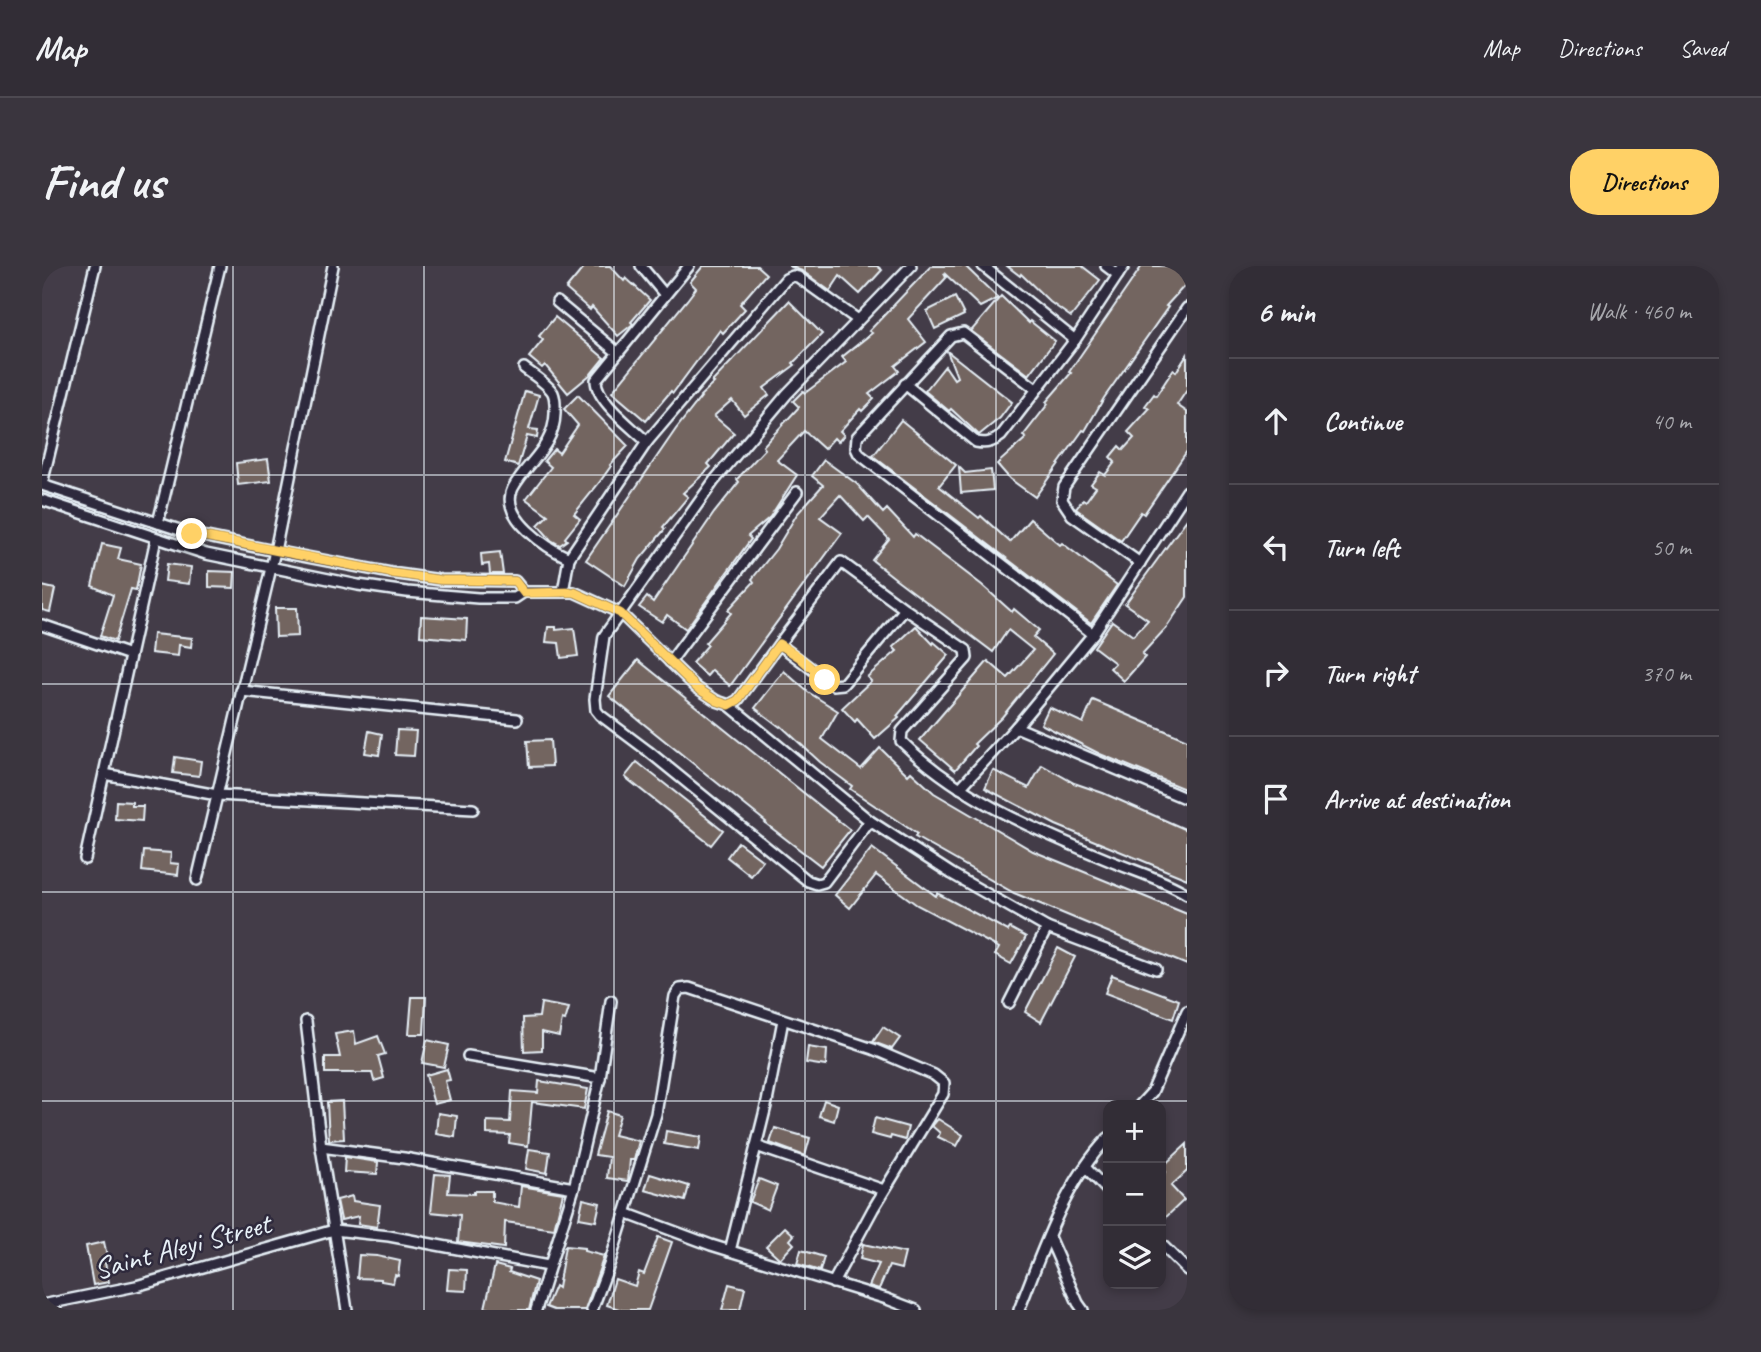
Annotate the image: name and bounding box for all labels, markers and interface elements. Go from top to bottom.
text: Map [35,27,86,69]
text: Map [1483,33,1520,63]
text: Directions [1558,33,1641,63]
text: Saved [1679,33,1726,63]
button: Directions [1570,149,1719,215]
text: Find us [42,151,164,213]
text: 6 min [1257,293,1315,331]
text: Walk · 460 m [1587,297,1691,326]
icon: ahead [1257,402,1295,440]
text: Continue [1324,405,1402,438]
text: 40 m [1652,407,1691,436]
route end [176,518,207,549]
icon: left [1257,528,1295,566]
text: Turn left [1324,531,1399,564]
text: 50 m [1652,533,1691,562]
icon: right [1257,654,1295,692]
text: Turn right [1324,657,1415,690]
text: 370 m [1642,659,1691,688]
route start [809,664,840,695]
icon: arrive [1257,780,1295,818]
text: Arrive at destination [1324,783,1510,816]
map controls [1103,1100,1166,1289]
button: + [1103,1100,1166,1163]
button: − [1103,1163,1166,1226]
street label: Saint Aleyi Street [89,1203,277,1288]
button: layers [1103,1226,1166,1289]

